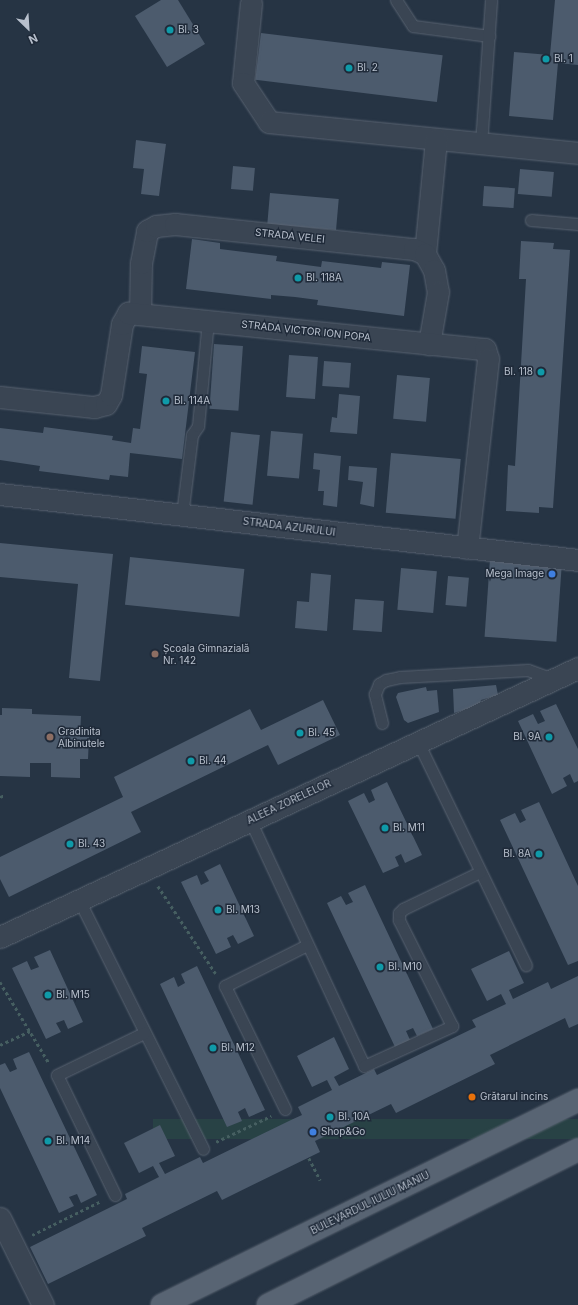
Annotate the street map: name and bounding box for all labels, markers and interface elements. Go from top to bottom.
north arrow [8,8,48,48]
place label: Bl. 3 [178,24,199,36]
marker: Bl. 3 [165,25,175,35]
text: N [26,31,40,47]
place label: Bl. 1 [554,53,573,65]
marker: Bl. 1 [541,54,551,64]
place label: Bl. 2 [357,62,378,74]
marker: Bl. 2 [344,63,354,73]
street label: STRADA VELEI [255,226,325,246]
place label: Bl. 118A [306,272,342,284]
marker: Bl. 118A [293,273,303,283]
street label: STRADA VICTOR ION POPA [241,318,371,344]
place label: Bl. 118 [504,366,533,378]
marker: Bl. 118 [536,367,546,377]
place label: Bl. 114A [174,395,210,407]
marker: Bl. 114A [161,396,171,406]
street label: STRADA AZURULUI [242,515,336,539]
place label: Mega Image [486,568,544,580]
marker: Mega Image [547,569,557,579]
place label: Școala Gimnazială Nr. 142 [163,642,249,666]
marker: Școala Gimnazială Nr. 142 [150,649,160,659]
place label: Gradinita Albinutele [58,725,105,748]
place label: Bl. 45 [308,727,335,739]
marker: Bl. 45 [295,728,305,738]
place label: Bl. 9A [513,731,541,743]
marker: Gradinita Albinutele [45,732,55,742]
marker: Bl. 9A [544,732,554,742]
place label: Bl. 44 [199,755,227,767]
marker: Bl. 44 [186,756,196,766]
street label: ALEEA ZORELELOR [245,777,333,827]
place label: Bl. M11 [393,822,425,834]
marker: Bl. M11 [380,823,390,833]
place label: Bl. 43 [78,838,105,850]
marker: Bl. 43 [65,839,75,849]
place label: Bl. 8A [503,848,531,860]
marker: Bl. 8A [534,849,544,859]
place label: Bl. M13 [226,904,260,916]
marker: Bl. M13 [213,905,223,915]
place label: Bl. M10 [388,961,422,973]
marker: Bl. M10 [375,962,385,972]
place label: Bl. M15 [56,989,90,1001]
marker: Bl. M15 [43,990,53,1000]
place label: Bl. M12 [221,1042,255,1054]
marker: Bl. M12 [208,1043,218,1053]
place label: Grătarul incins [480,1091,548,1103]
marker: Grătarul incins [467,1092,477,1102]
place label: Bl. 10A [338,1111,370,1123]
marker: Bl. 10A [325,1112,335,1122]
place label: Shop&Go [321,1126,365,1138]
marker: Shop&Go [308,1127,318,1137]
place label: Bl. M14 [56,1135,90,1147]
marker: Bl. M14 [43,1136,53,1146]
street label: BULEVARDUL IULIU MANIU [309,1169,431,1237]

